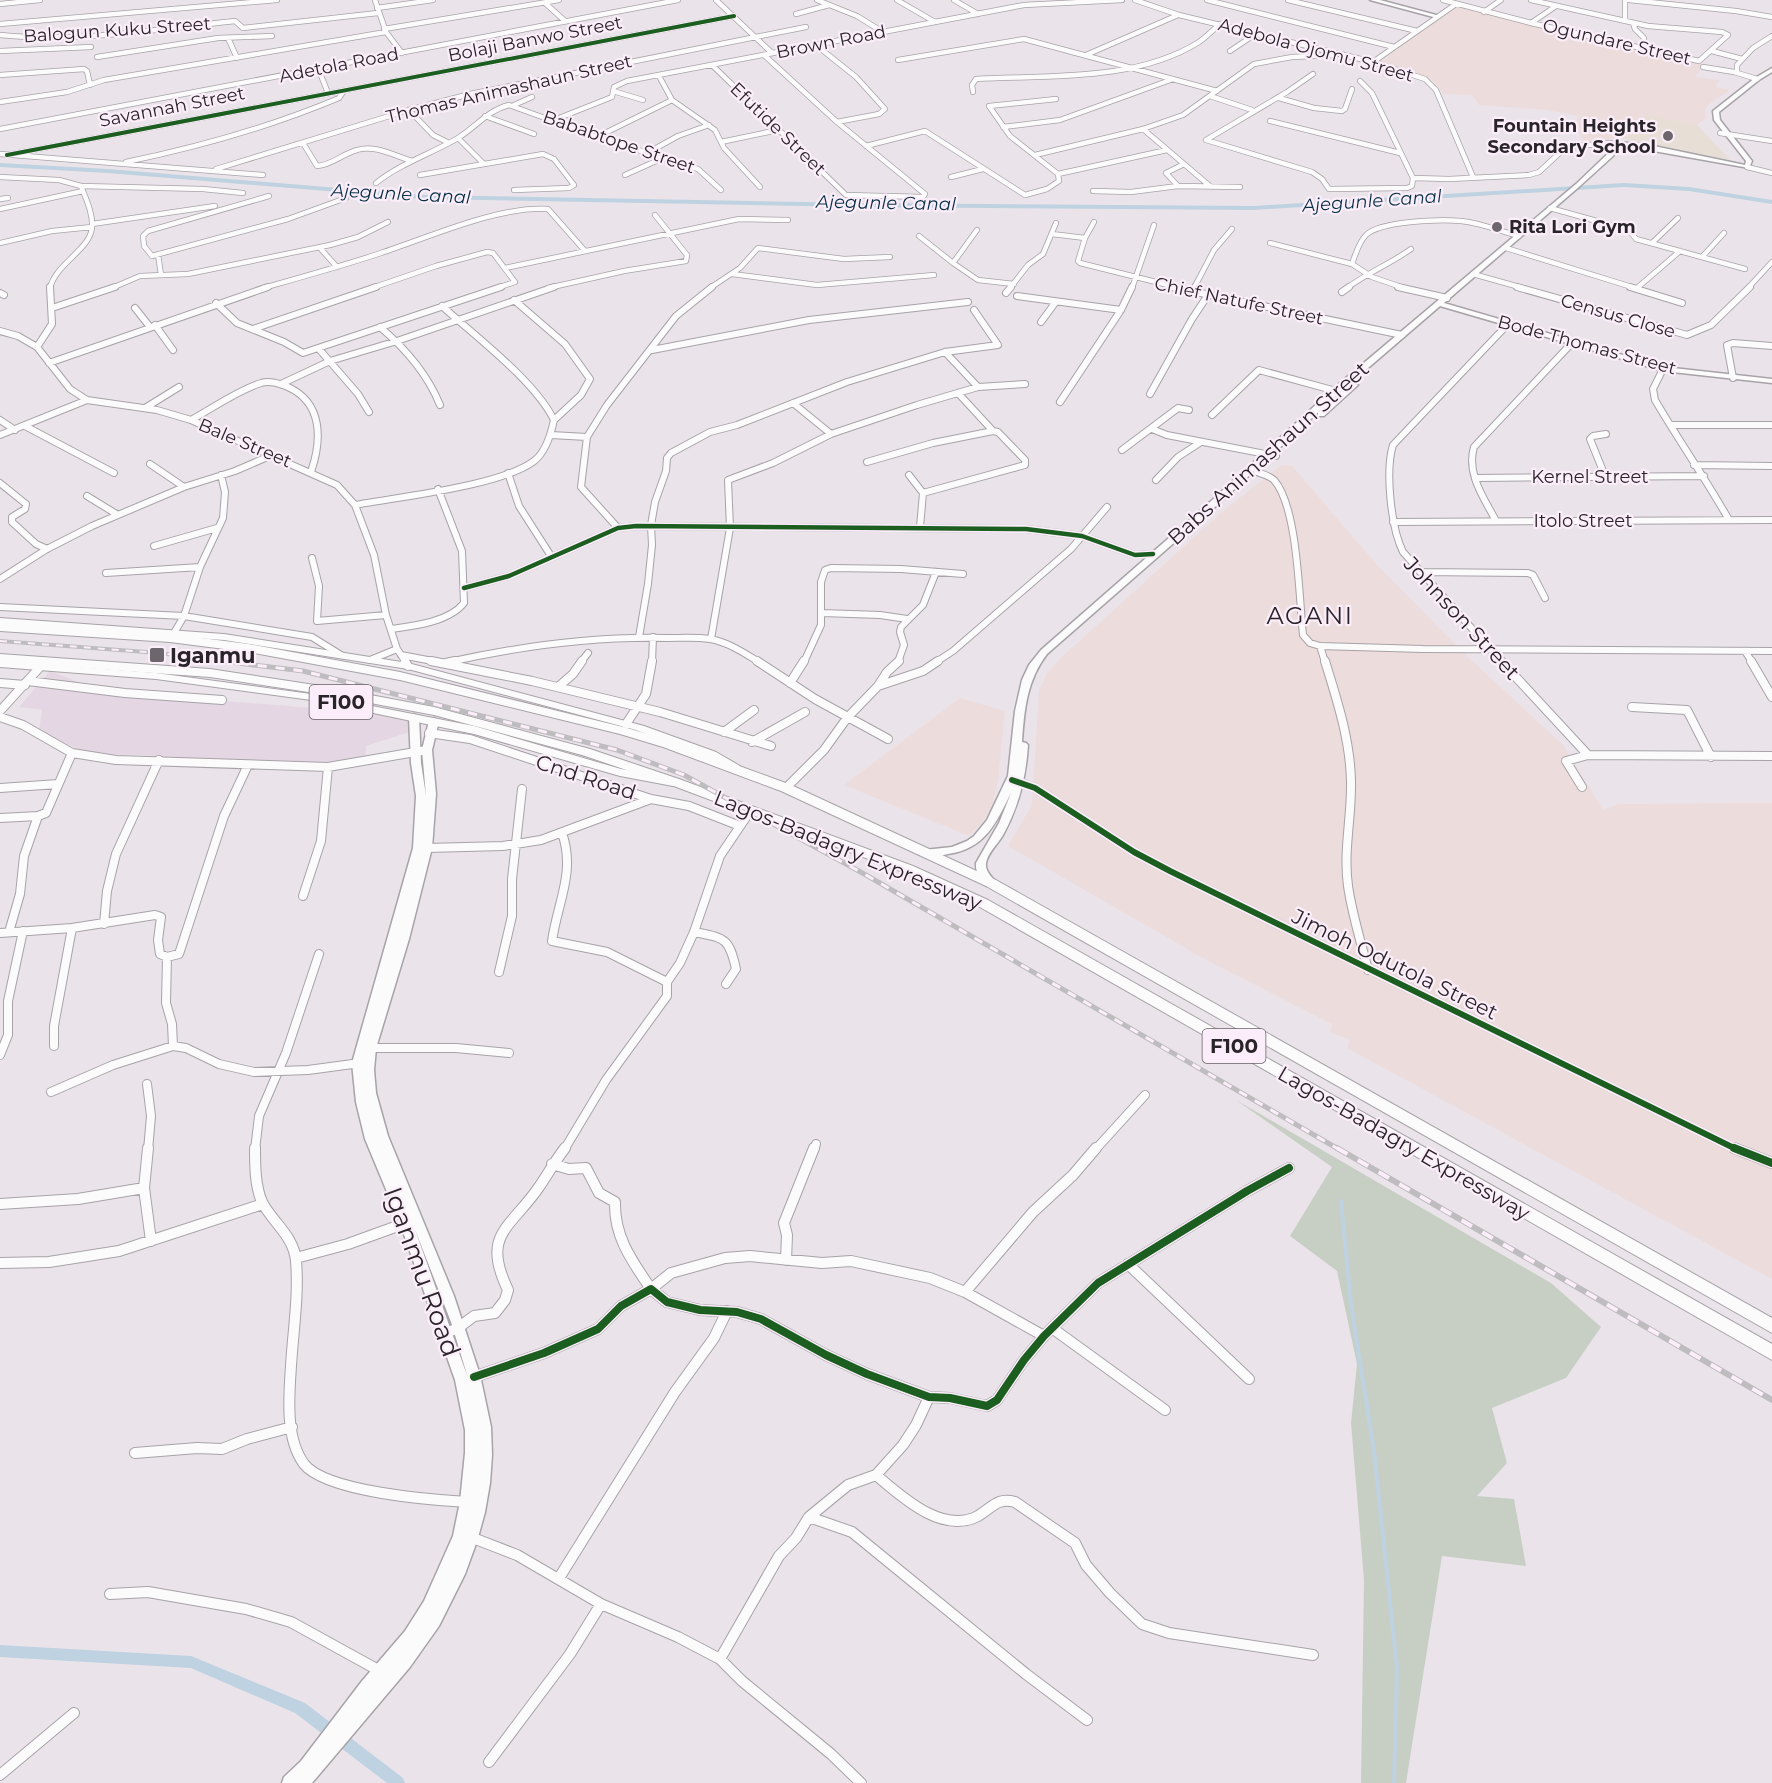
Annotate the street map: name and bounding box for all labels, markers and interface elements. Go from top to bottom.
street label: Bolaji Banwo Street [446,11,624,67]
street label: Balogun Kuku Street [22,12,212,48]
street label: Adebola Ojomu Street [1216,13,1416,87]
street label: Ogundare Street [1541,14,1693,70]
street label: Brown Road [774,21,888,63]
street label: Adetola Road [277,43,401,87]
street label: Thomas Animashaun Street [384,50,634,128]
street label: Efutide Street [726,78,830,180]
street label: Savannah Street [97,82,247,132]
street label: Bababtope Street [540,106,698,178]
place label: Fountain Heights Secondary School [1488,115,1656,158]
marker: Fountain Heights Secondary School [1661,129,1675,143]
water label: Ajegunle Canal [330,179,471,209]
water label: Ajegunle Canal [1301,185,1443,217]
water label: Ajegunle Canal [815,191,956,215]
place label: Rita Lori Gym [1509,216,1636,238]
marker: Rita Lori Gym [1490,220,1504,234]
street label: Chief Natufe Street [1153,272,1325,330]
street label: Census Close [1558,289,1678,343]
street label: Bode Thomas Street [1495,311,1679,379]
street label: Babs Animashaun Street [1162,356,1374,550]
street label: Bale Street [195,414,295,472]
street label: Kernel Street [1531,466,1649,488]
street label: Itolo Street [1534,510,1632,532]
street label: Johnson Street [1398,551,1525,685]
district label: AGANI [1267,601,1354,630]
place label: Iganmu [170,643,256,668]
marker: Iganmu [148,646,166,664]
road number: F100 [310,685,372,719]
street label: Cnd Road [533,749,639,805]
street label: Lagos-Badagry Expressway [710,785,986,916]
street label: Jimoh Odutola Street [1287,903,1502,1025]
road number: F100 [1202,1029,1266,1063]
street label: Lagos-Badagry Expressway [1274,1060,1535,1226]
street label: Iganmu Road [376,1183,468,1361]

